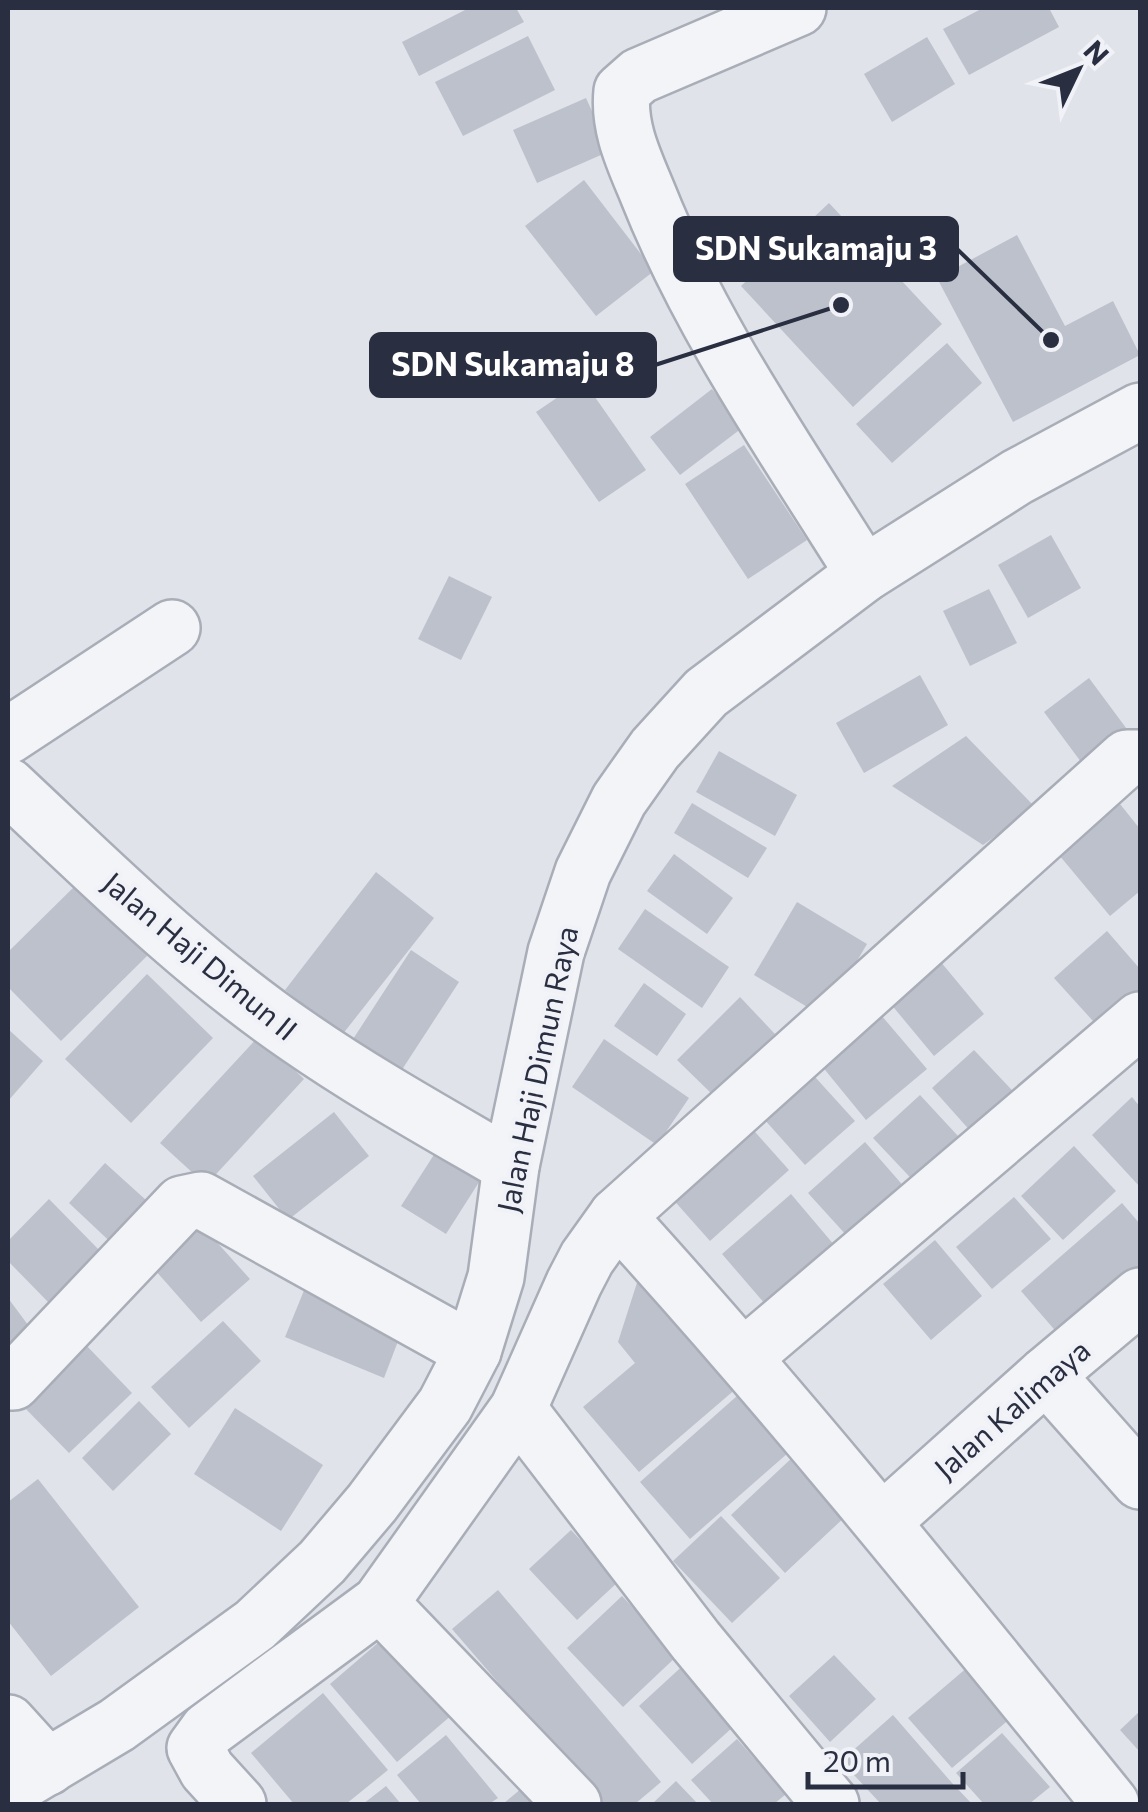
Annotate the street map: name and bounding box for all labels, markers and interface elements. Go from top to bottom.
north arrow [1028,20,1128,120]
text: N [1077,33,1117,72]
callout: SDN Sukamaju 3 [675,218,957,280]
text: SDN Sukamaju 3 [695,227,937,267]
callout: SDN Sukamaju 8 [371,334,655,396]
text: SDN Sukamaju 8 [391,343,635,383]
street label: Jalan Haji Dimun II [96,863,306,1047]
street label: Jalan Haji Dimun Raya [488,922,584,1216]
street label: Jalan Kalimaya [926,1330,1096,1486]
scale bar [808,1727,963,1789]
text: 20 m [823,1741,891,1778]

